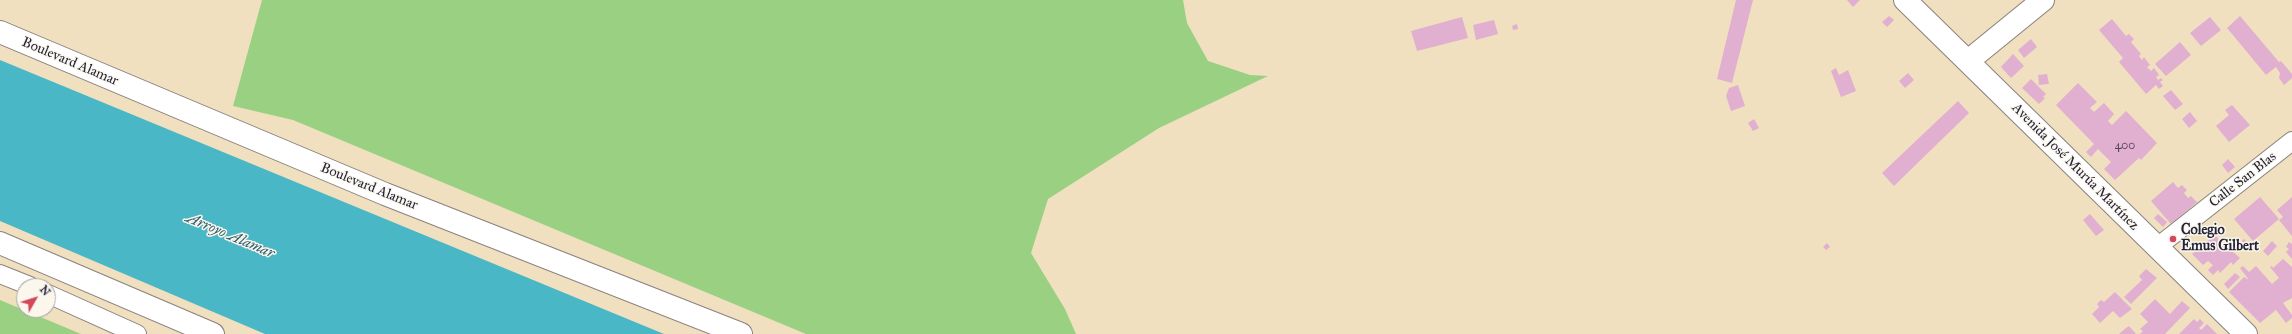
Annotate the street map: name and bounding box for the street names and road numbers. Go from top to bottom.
street label: Boulevard Alamar [19,34,121,90]
street label: Avenida José Murúa Martínez [2008,100,2142,234]
street label: Calle San Blas [2206,149,2280,211]
street label: Boulevard Alamar [318,160,420,214]

